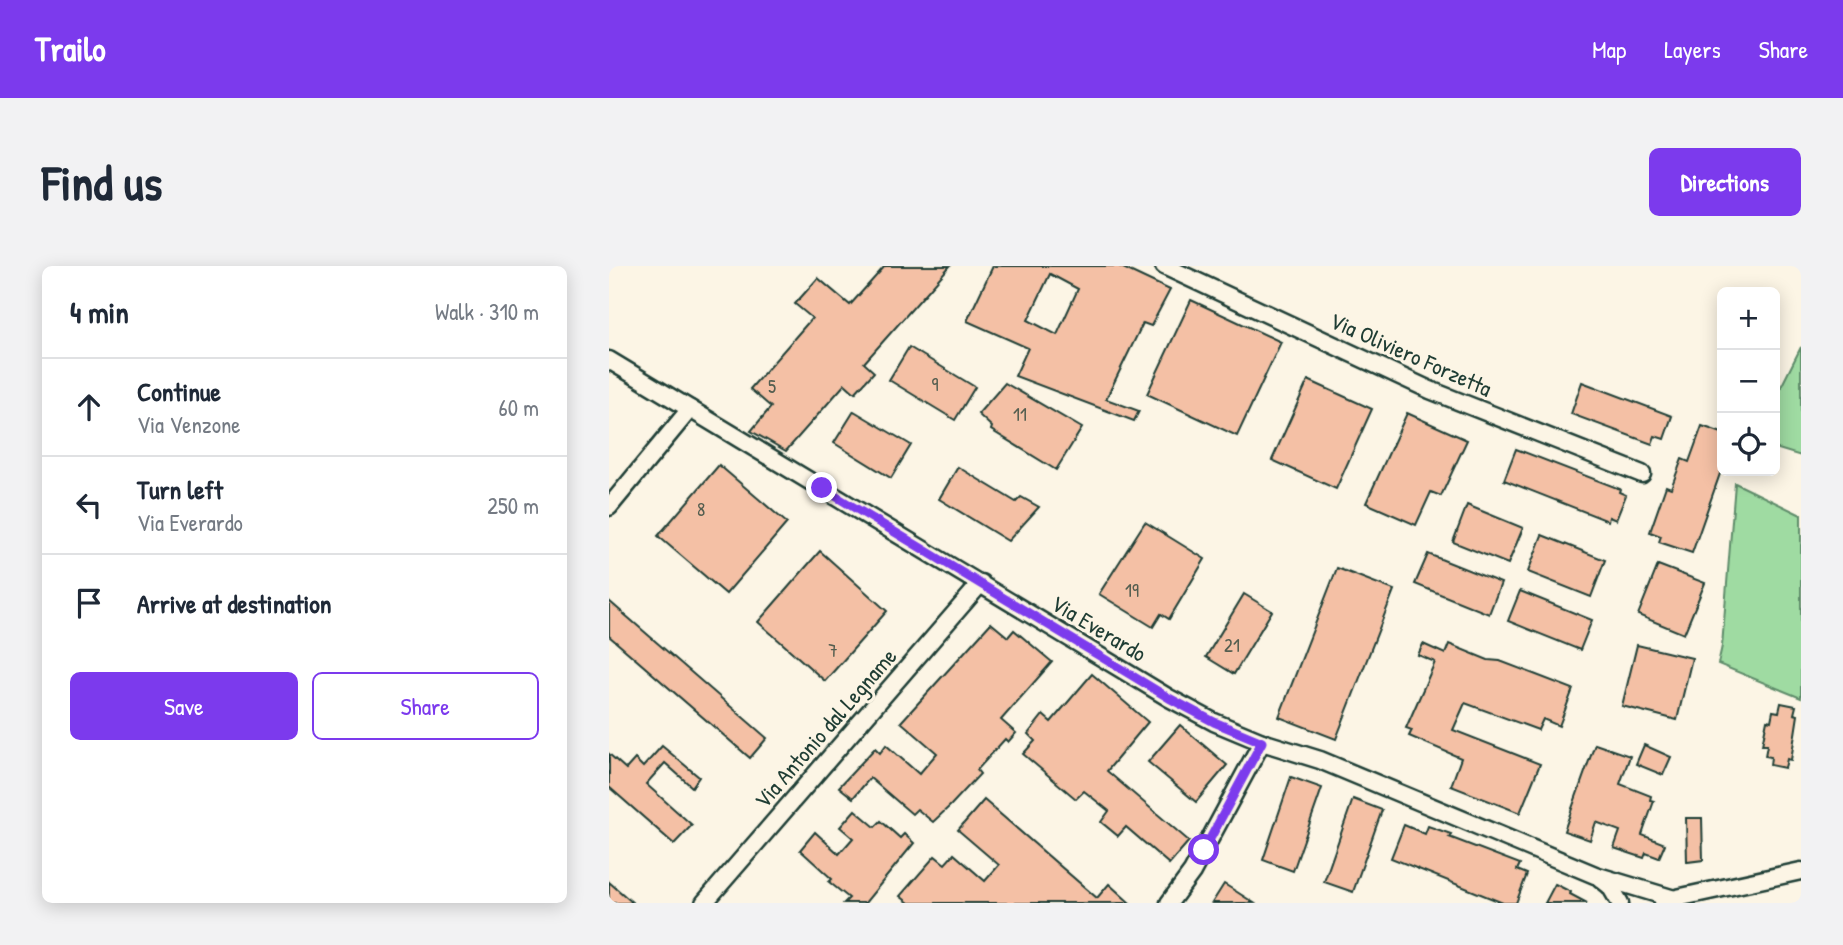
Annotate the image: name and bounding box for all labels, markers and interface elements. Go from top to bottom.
text: Trailo [35,27,106,71]
text: Map [1592,33,1626,65]
text: Layers [1664,33,1721,65]
text: Share [1759,33,1808,65]
button: Directions [1649,148,1801,216]
text: Find us [42,149,162,215]
map controls [1717,287,1780,476]
button: + [1717,287,1780,350]
text: 4 min [70,292,129,332]
text: Walk · 310 m [435,296,539,327]
street label: Via Oliviero Forzetta [1325,304,1497,404]
button: − [1717,350,1780,413]
house number: 9 [932,371,939,397]
house number: 5 [768,373,776,399]
text: Continue [137,374,221,409]
icon: ahead [70,388,108,426]
text: 60 m [499,392,539,423]
house number: 11 [1013,401,1027,427]
text: Via Venzone [137,409,241,440]
button: locate [1717,413,1780,476]
text: Turn left [137,472,223,507]
route end [806,472,837,503]
icon: left [70,486,108,524]
text: 250 m [487,490,539,521]
house number: 8 [697,496,705,522]
text: Via Everardo [137,507,243,538]
house number: 19 [1125,577,1139,603]
icon: arrive [70,584,108,622]
text: Arrive at destination [137,586,332,621]
street label: Via Everardo [1046,587,1152,669]
house number: 21 [1224,632,1240,658]
house number: 7 [828,637,838,663]
street label: Via Antonio dal Legname [747,641,903,815]
button: Save [70,672,298,740]
button: Share [312,672,539,740]
route start [1188,834,1219,865]

